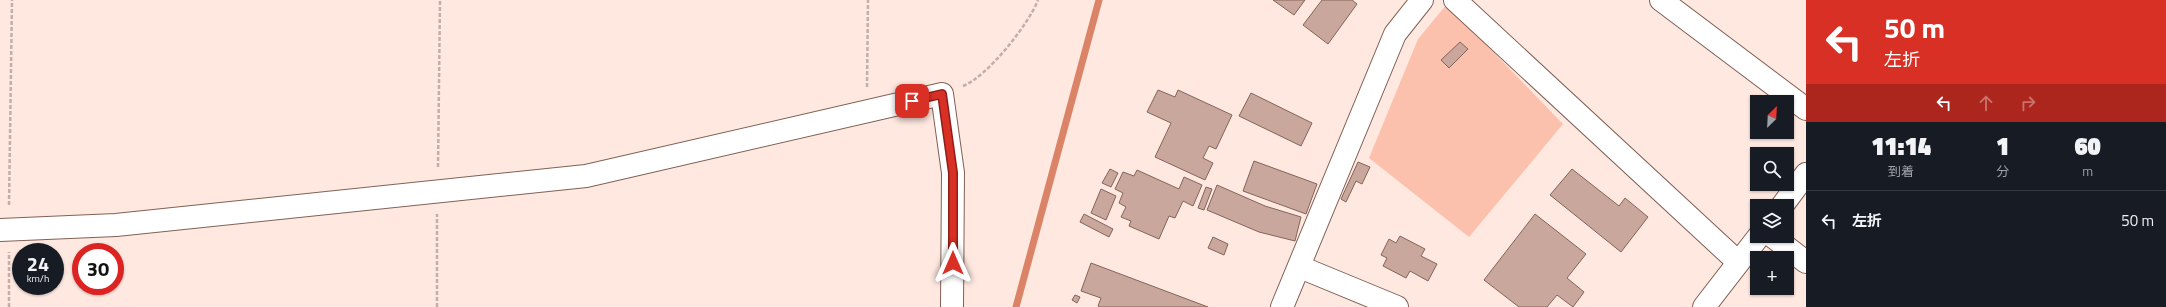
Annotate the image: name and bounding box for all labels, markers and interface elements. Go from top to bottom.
text: 50 m [1884,6,1945,49]
icon: left [1818,16,1870,68]
text: 左折 [1884,46,1920,73]
pin [895,84,929,118]
icon: arrive [901,90,923,112]
icon: left [1933,92,1955,114]
icon: ahead [1975,92,1997,114]
icon: right [2017,92,2039,114]
north arrow [1750,95,1794,139]
map controls [1750,95,1794,295]
text: 11:14 [1871,128,1931,164]
text: 1 [1996,128,2009,164]
text: 60 [2074,128,2101,164]
button: search [1750,147,1794,191]
text: 到着 [1888,161,1914,181]
text: 分 [1996,161,2009,181]
text: m [2082,161,2093,181]
button: layers [1750,199,1794,243]
text: 左折 [1852,209,1882,232]
text: 50 m [2121,209,2154,232]
icon: left [1818,210,1840,232]
position arrow [932,242,974,284]
speed limit sign: 30 [72,243,124,295]
text: 24 [27,248,49,279]
button: + [1750,251,1794,295]
text: km/h [27,271,49,286]

